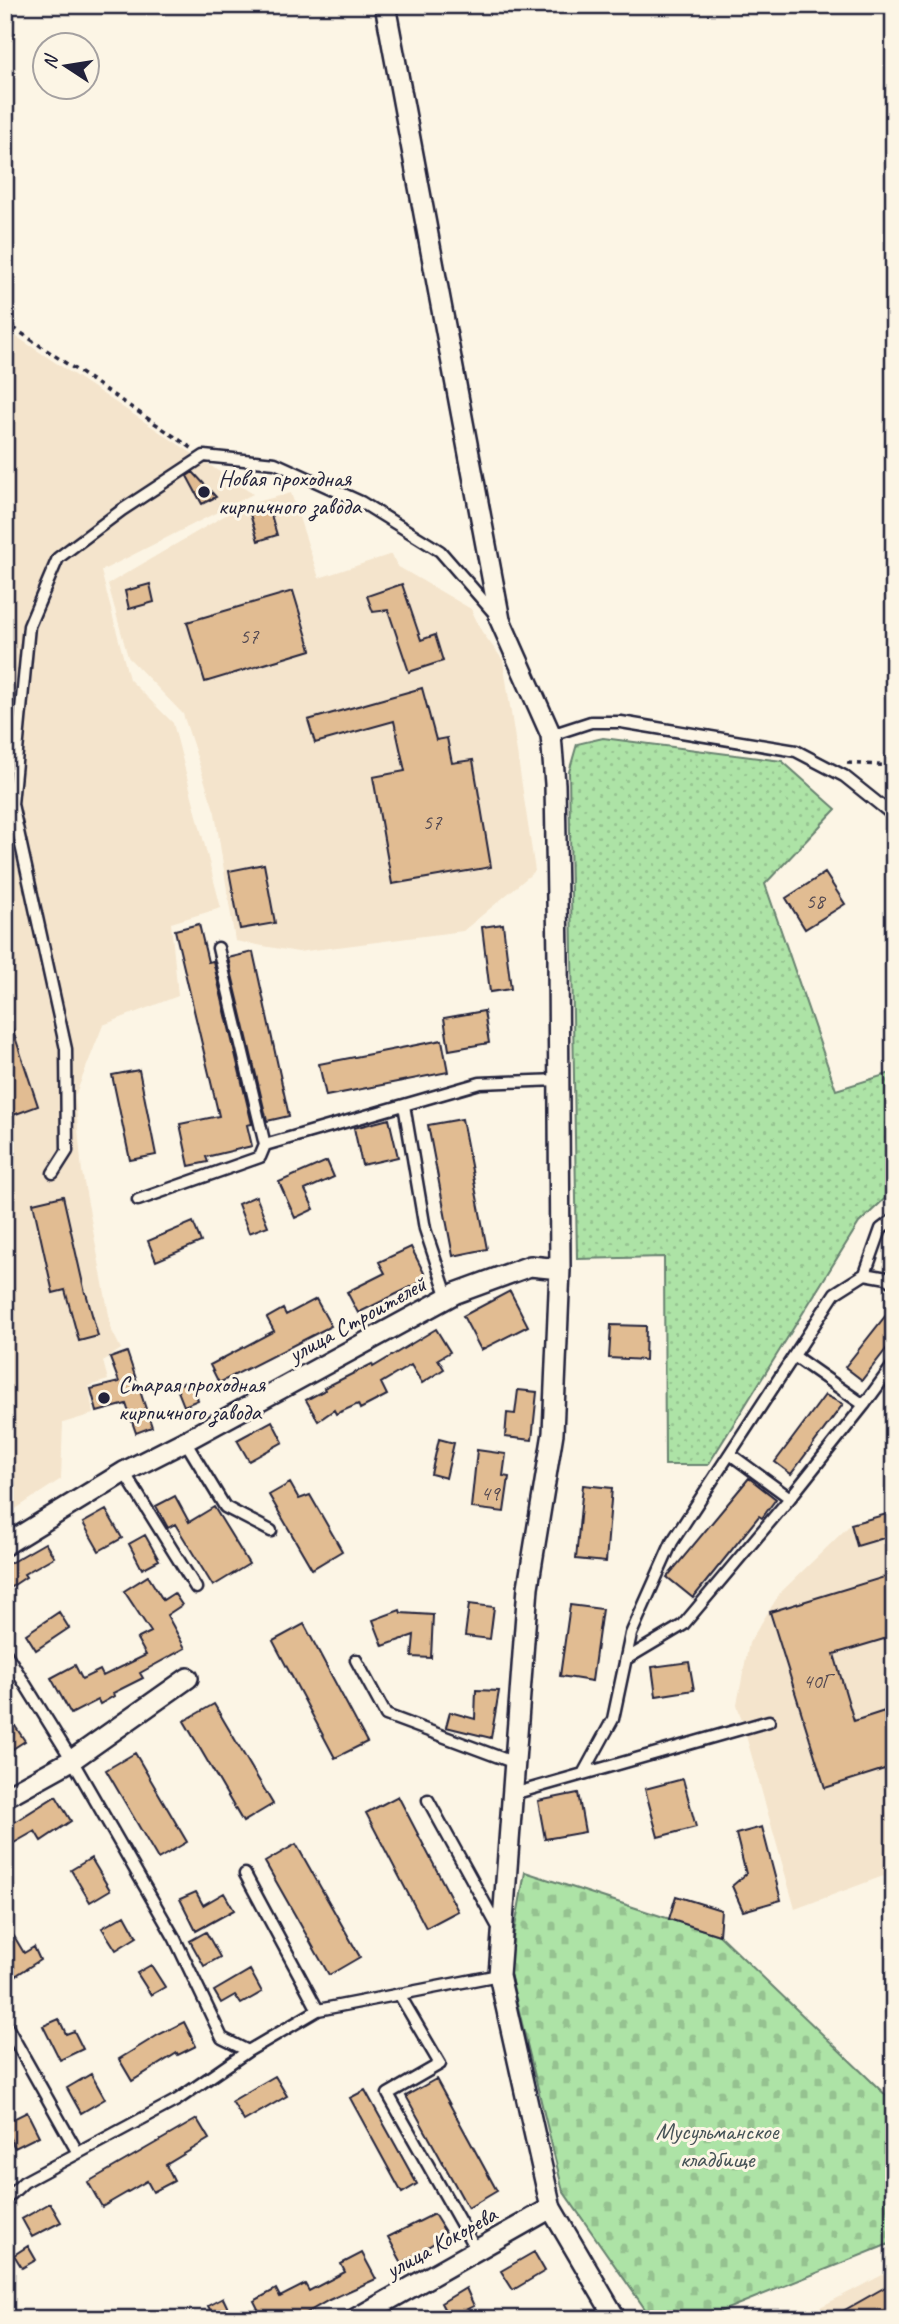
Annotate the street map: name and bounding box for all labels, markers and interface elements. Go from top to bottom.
north arrow [32,32,102,102]
text: N [37,51,64,71]
place label: Новая проходная кирпичного завода [218,463,362,522]
marker: Новая проходная кирпичного завода [196,484,212,500]
house number: 57 [240,623,260,649]
house number: 57 [423,809,443,835]
house number: 58 [806,888,827,914]
street label: улица Строителей [281,1268,433,1370]
place label: Старая проходная кирпичного завода [118,1369,267,1428]
marker: Старая проходная кирпичного завода [96,1390,112,1406]
house number: 49 [481,1480,501,1506]
house number: 40Г [803,1668,836,1694]
park label: Мусульманское кладбище [656,2116,780,2174]
street label: улица Кокорева [378,2198,503,2286]

